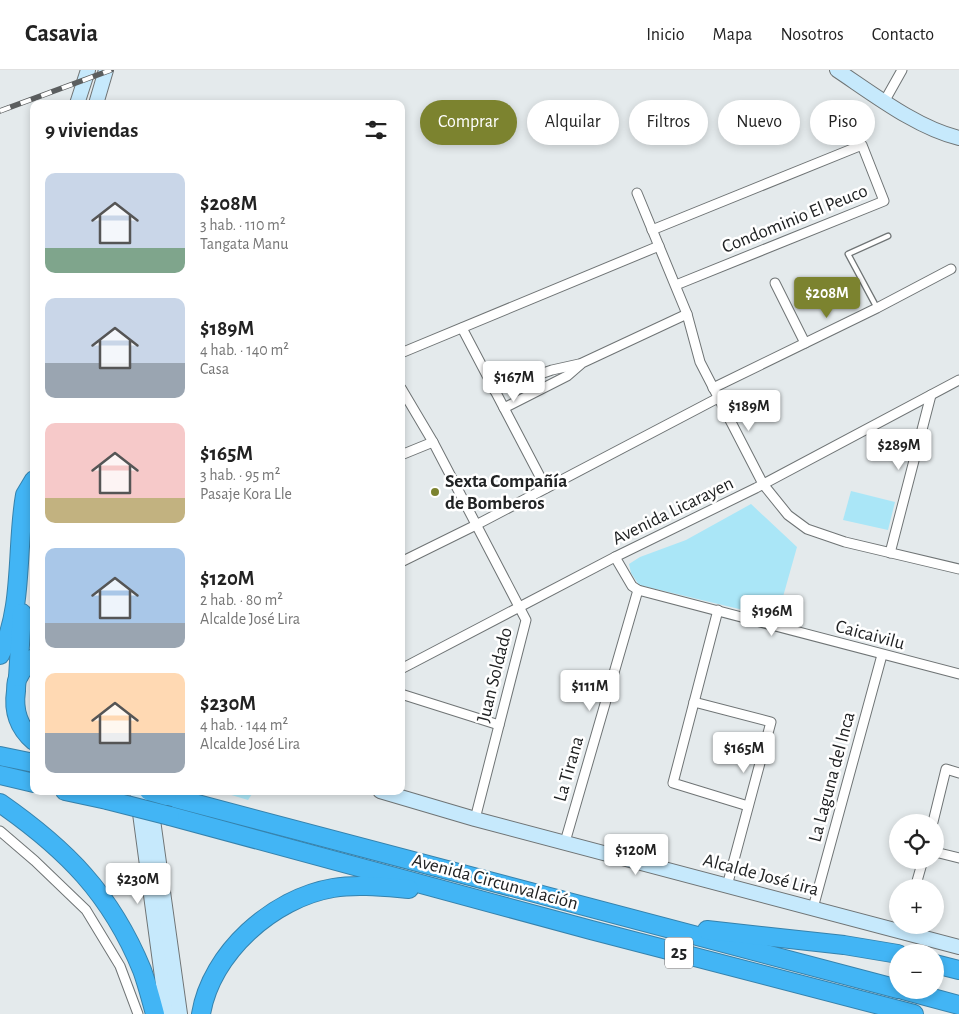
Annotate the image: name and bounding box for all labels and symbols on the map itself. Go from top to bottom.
street label: Condominio El Peuco [719,181,871,257]
pin: $208M [792,276,862,319]
pin: $167M [479,360,549,403]
pin: $189M [714,390,784,432]
pin: $289M [864,428,934,471]
place label: Sexta Compañía de Bomberos [445,472,567,513]
street label: Avenida Licarayen [609,473,737,549]
marker: Sexta Compañía de Bomberos [429,486,441,498]
pin: $196M [737,594,807,637]
street label: Caicaivilu [833,617,907,653]
street label: Juan Soldado [474,625,516,725]
pin: $111M [555,670,625,712]
street label: La Laguna del Inca [805,710,859,844]
pin: $165M [709,732,779,774]
street label: La Tirana [551,734,587,804]
pin: $120M [601,834,671,876]
street label: Alcalde José Lira [701,850,821,900]
street label: Avenida Circunvalación [410,851,580,913]
pin: $230M [103,862,173,905]
road number: 25 [665,938,693,968]

